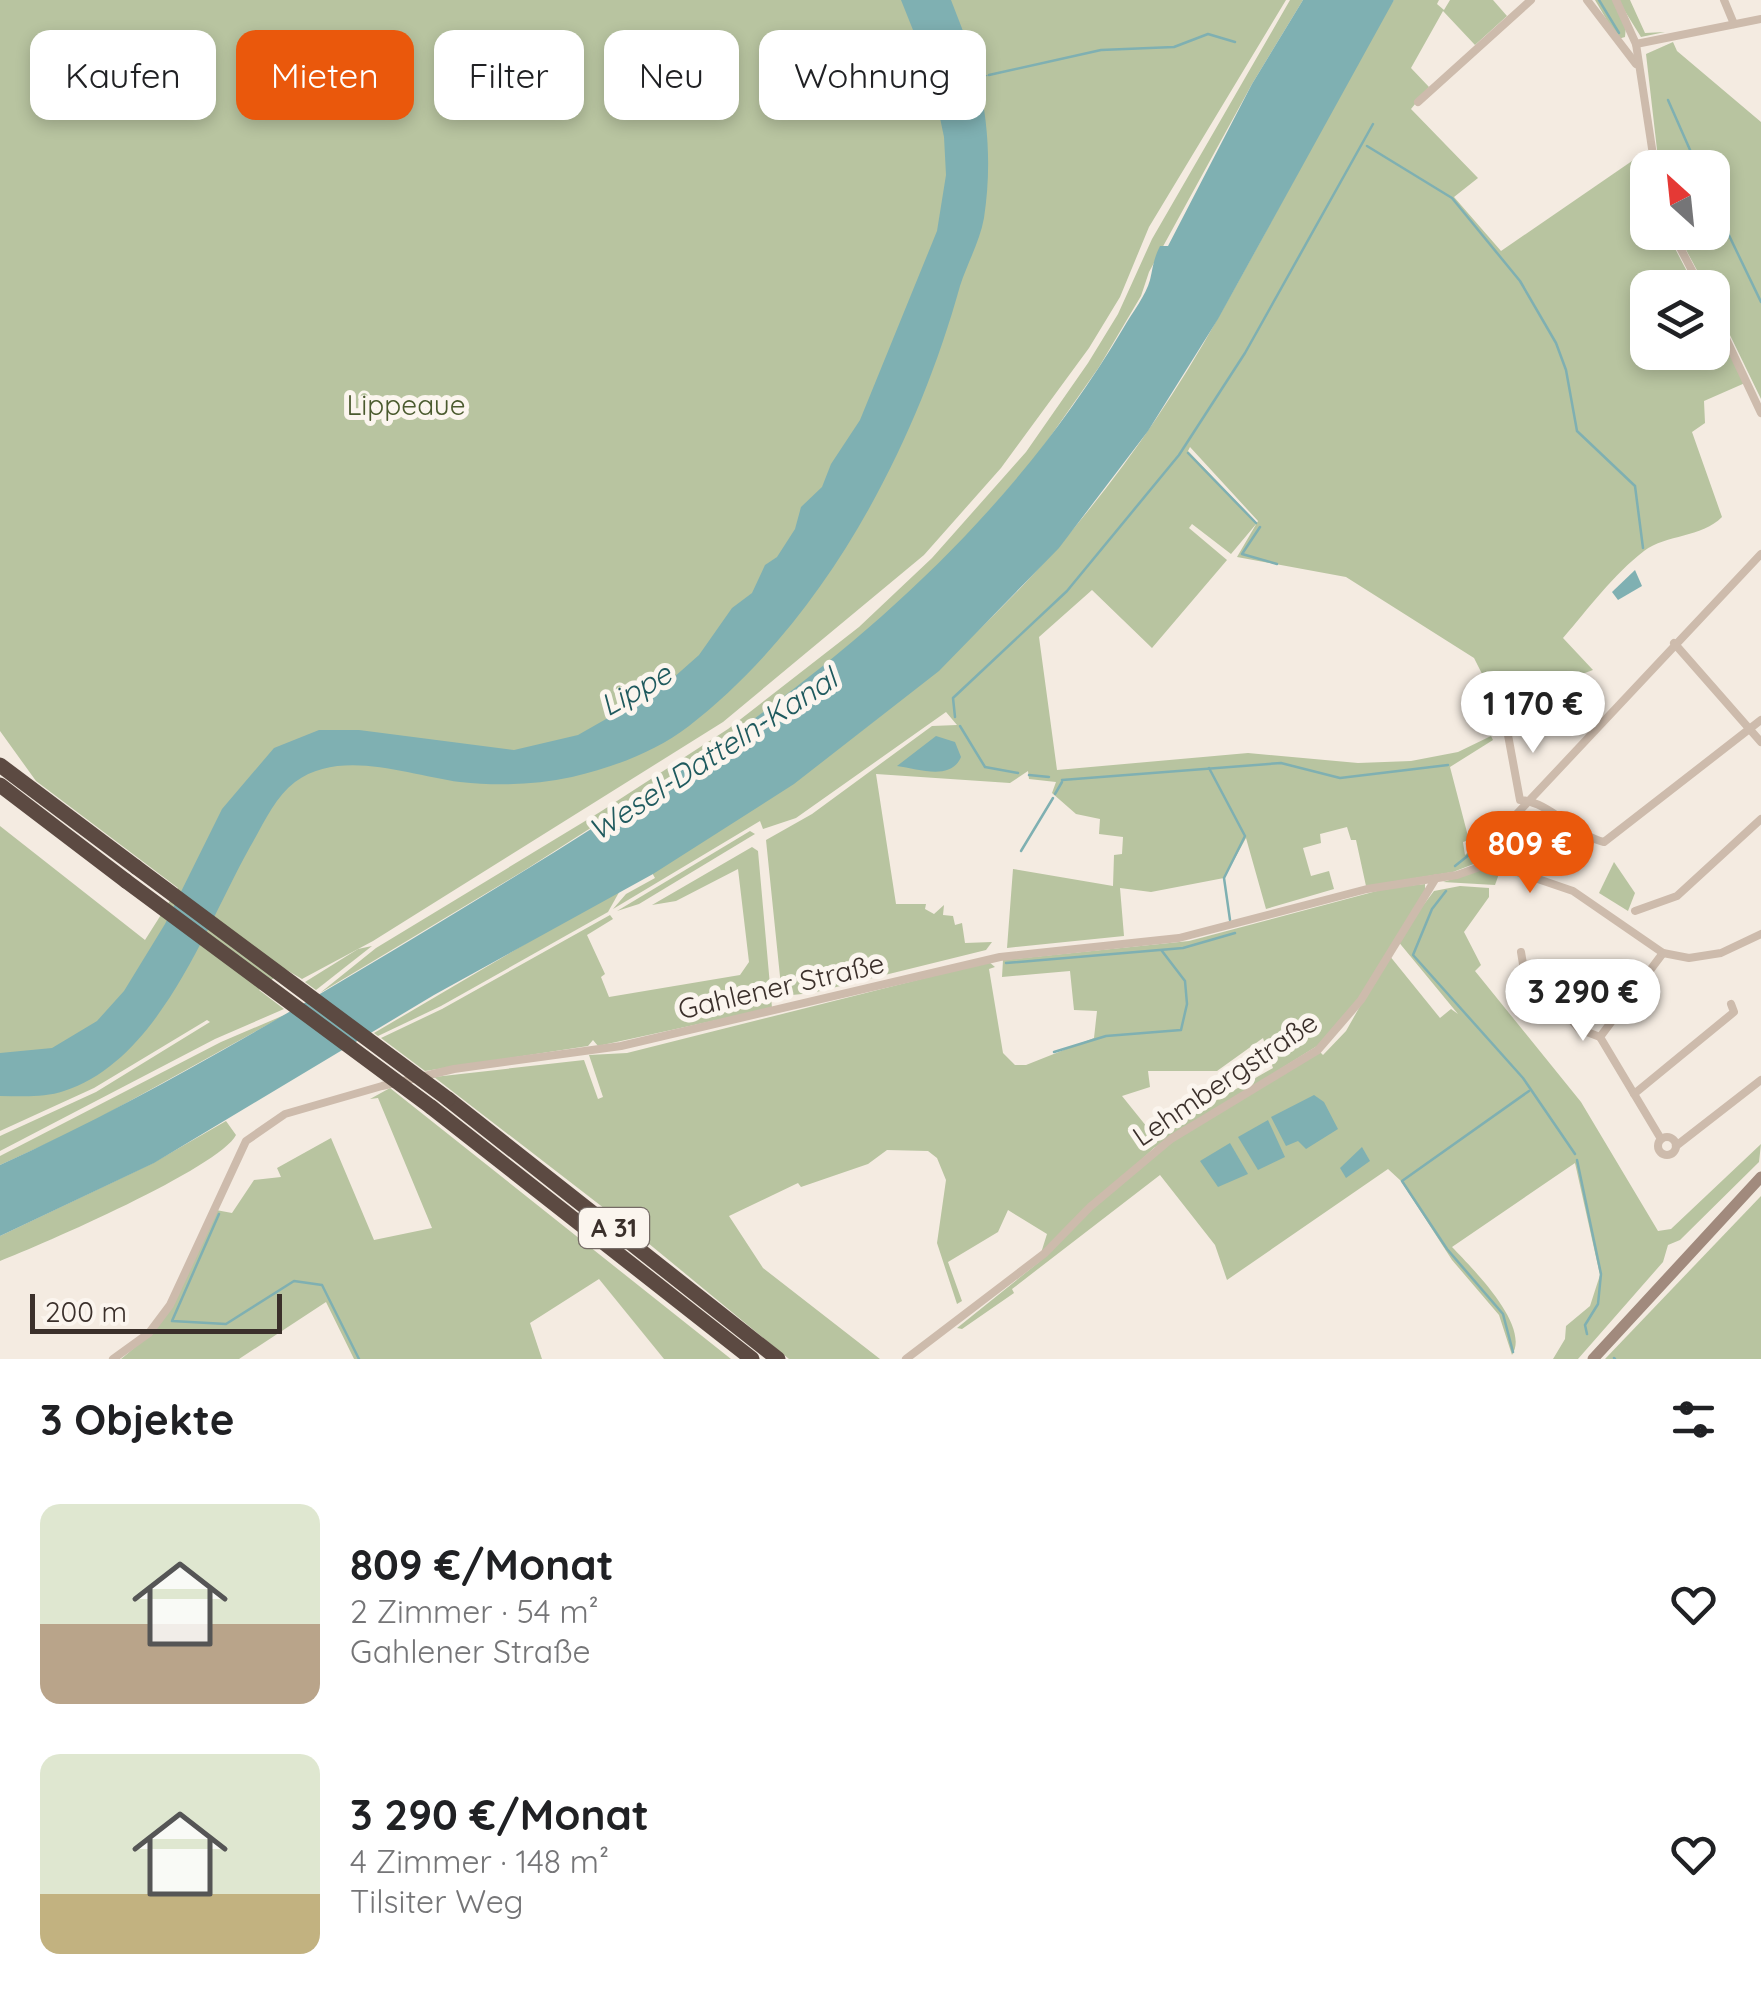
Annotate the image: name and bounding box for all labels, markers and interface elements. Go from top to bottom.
chip: Kaufen [30,30,216,120]
chip: Mieten [236,30,414,120]
chip: Filter [434,30,584,120]
chip: Neu [604,30,739,120]
chip: Wohnung [759,30,986,120]
north arrow [1630,150,1730,250]
map controls [1630,150,1730,370]
button: layers [1630,270,1730,370]
park label: Lippeaue [346,387,466,422]
water label: Lippe [593,654,679,724]
water label: Wesel-Datteln-Kanal [581,658,846,849]
pin: 1 170 € [1441,671,1625,756]
text: 1 170 € [1483,683,1583,723]
pin: 809 € [1460,811,1600,896]
text: 809 € [1488,823,1572,863]
street label: Gahlener Straße [674,945,887,1026]
pin: 3 290 € [1491,959,1675,1044]
text: 3 290 € [1527,971,1639,1011]
street label: Lehmbergstraße [1126,1004,1324,1153]
road number: A 31 [579,1208,649,1248]
scale bar [30,1289,282,1334]
text: 200 m [45,1294,127,1329]
icon: filters [1666,1392,1721,1447]
text: 3 Objekte [40,1393,235,1446]
text: 809 €/Monat [350,1538,614,1591]
icon: home [120,1544,240,1664]
icon: heart [1666,1577,1721,1632]
text: 2 Zimmer · 54 m² [350,1591,599,1631]
text: Gahlener Straße [350,1631,591,1671]
text: 3 290 €/Monat [350,1788,649,1841]
icon: home [120,1794,240,1914]
icon: heart [1666,1827,1721,1882]
text: 4 Zimmer · 148 m² [350,1841,609,1881]
text: Tilsiter Weg [350,1881,524,1921]

